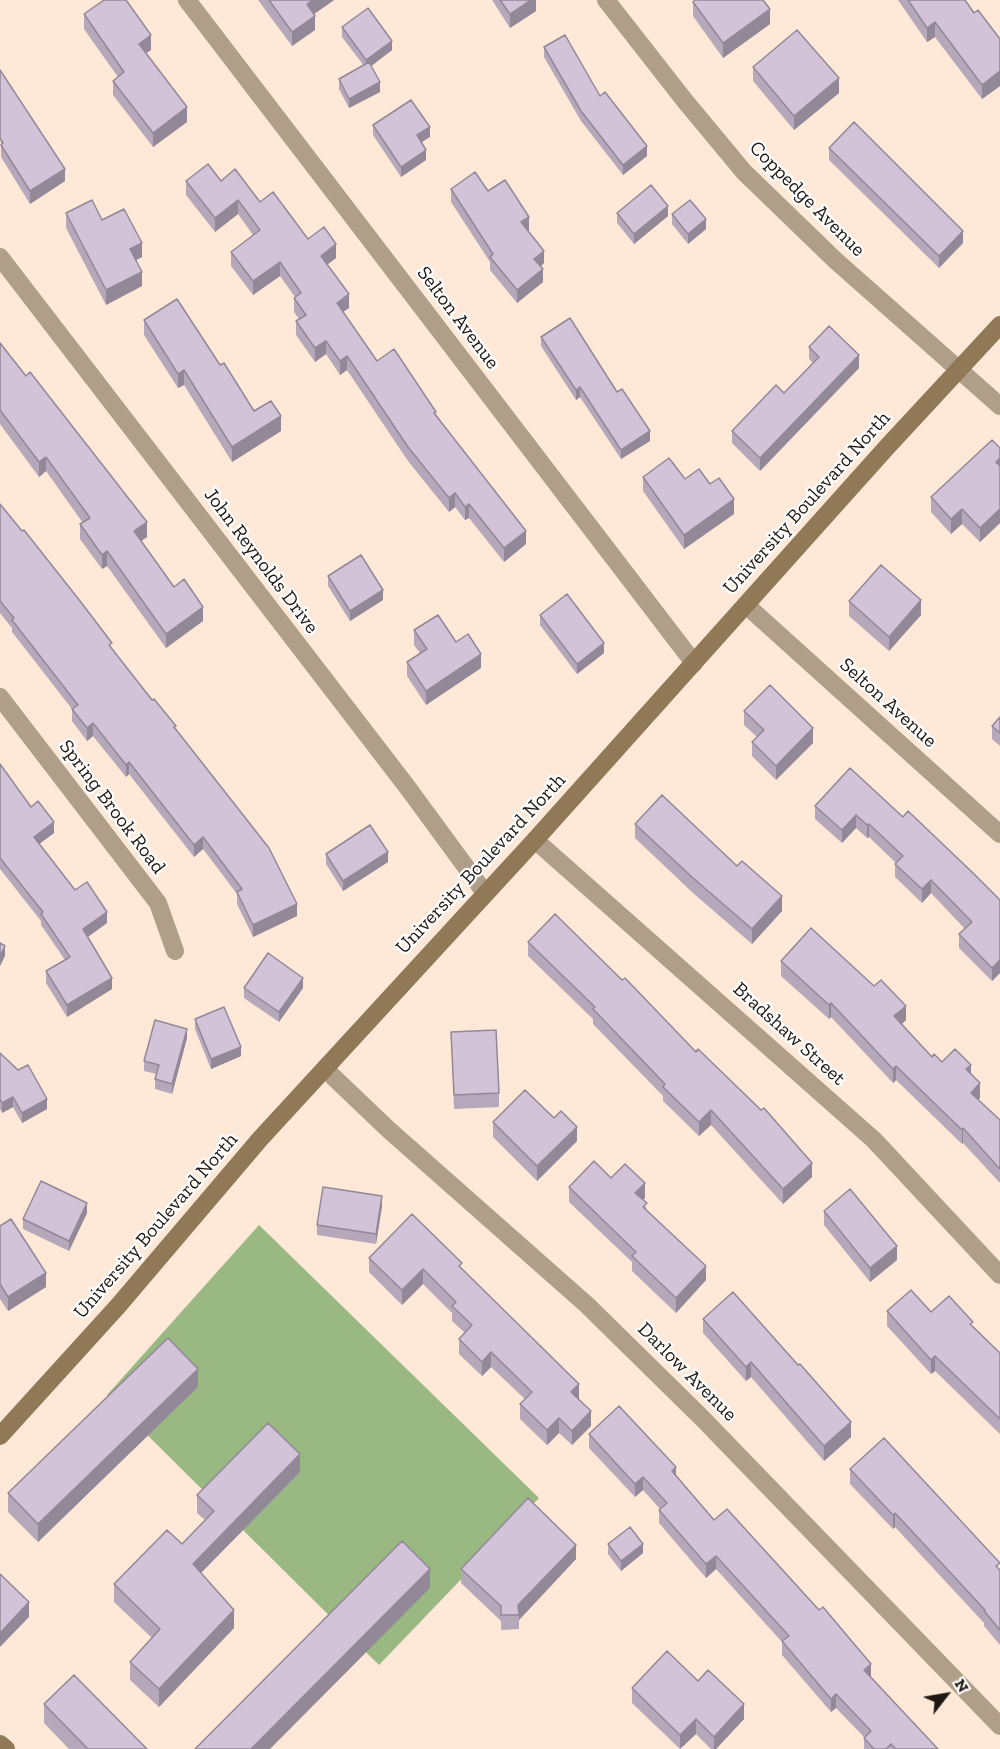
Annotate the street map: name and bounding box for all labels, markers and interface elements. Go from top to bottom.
street label: Coppedge Avenue [744,136,870,262]
street label: Selton Avenue [412,262,504,374]
street label: University Boulevard North [718,406,896,600]
street label: John Reynolds Drive [199,484,323,638]
street label: Selton Avenue [834,653,942,753]
street label: Spring Brook Road [54,735,170,879]
street label: University Boulevard North [391,769,571,959]
street label: Bradshaw Street [728,977,850,1091]
street label: University Boulevard North [69,1128,243,1324]
street label: Darlow Avenue [632,1317,742,1427]
north arrow [916,1665,976,1725]
text: N [951,1675,973,1696]

